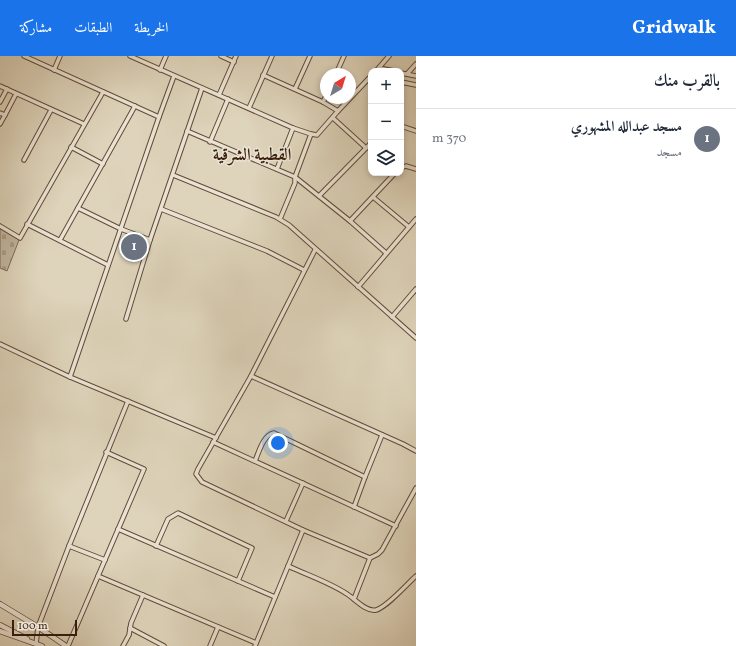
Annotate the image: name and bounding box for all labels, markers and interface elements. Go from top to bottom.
text: Gridwalk [632,15,716,41]
text: مشاركة [20,19,52,38]
text: الطبقات [74,19,112,38]
text: الخريطة [134,19,168,38]
north arrow [320,68,356,104]
map controls [368,68,404,176]
button: + [368,68,404,104]
text: بالقرب منك [654,70,720,93]
button: − [368,104,404,140]
text: مسجد عبدالله المشهوري [571,117,682,138]
text: 370 m [432,130,466,148]
text: 1 [704,130,710,148]
button: layers [368,140,404,176]
district label: القطبية الشرقية [213,144,292,167]
text: مسجد [656,144,682,162]
pin: 1 [121,232,147,262]
your location [268,433,288,453]
scale bar [12,618,77,637]
text: 100 m [18,619,48,634]

